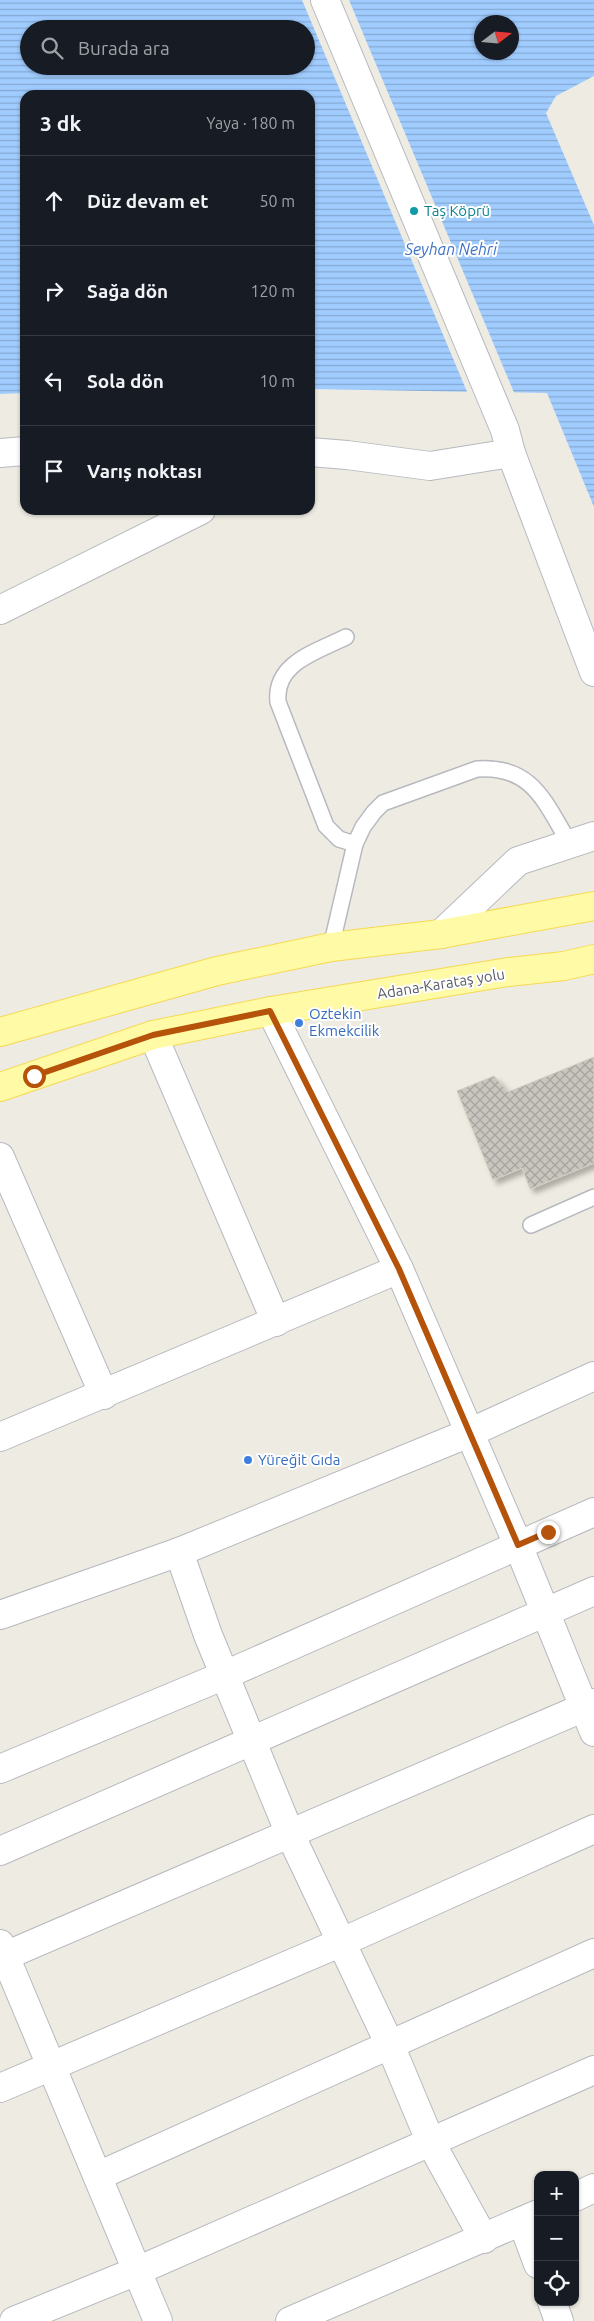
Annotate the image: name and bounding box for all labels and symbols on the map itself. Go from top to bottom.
north arrow [474,15,519,60]
place label: Taș Köprü [424,202,490,219]
marker: Taș Köprü [408,205,420,217]
water label: Seyhan Nehri [404,240,498,258]
street label: Adana-Karataş yolu [376,965,506,1002]
place label: Oztekin Ekmekcilik [309,1005,380,1039]
marker: Oztekin Ekmekcilik [293,1017,305,1029]
route start [23,1065,46,1088]
place label: Yüreğit Gıda [258,1451,341,1468]
marker: Yüreğit Gıda [242,1454,254,1466]
route end [537,1521,560,1544]

